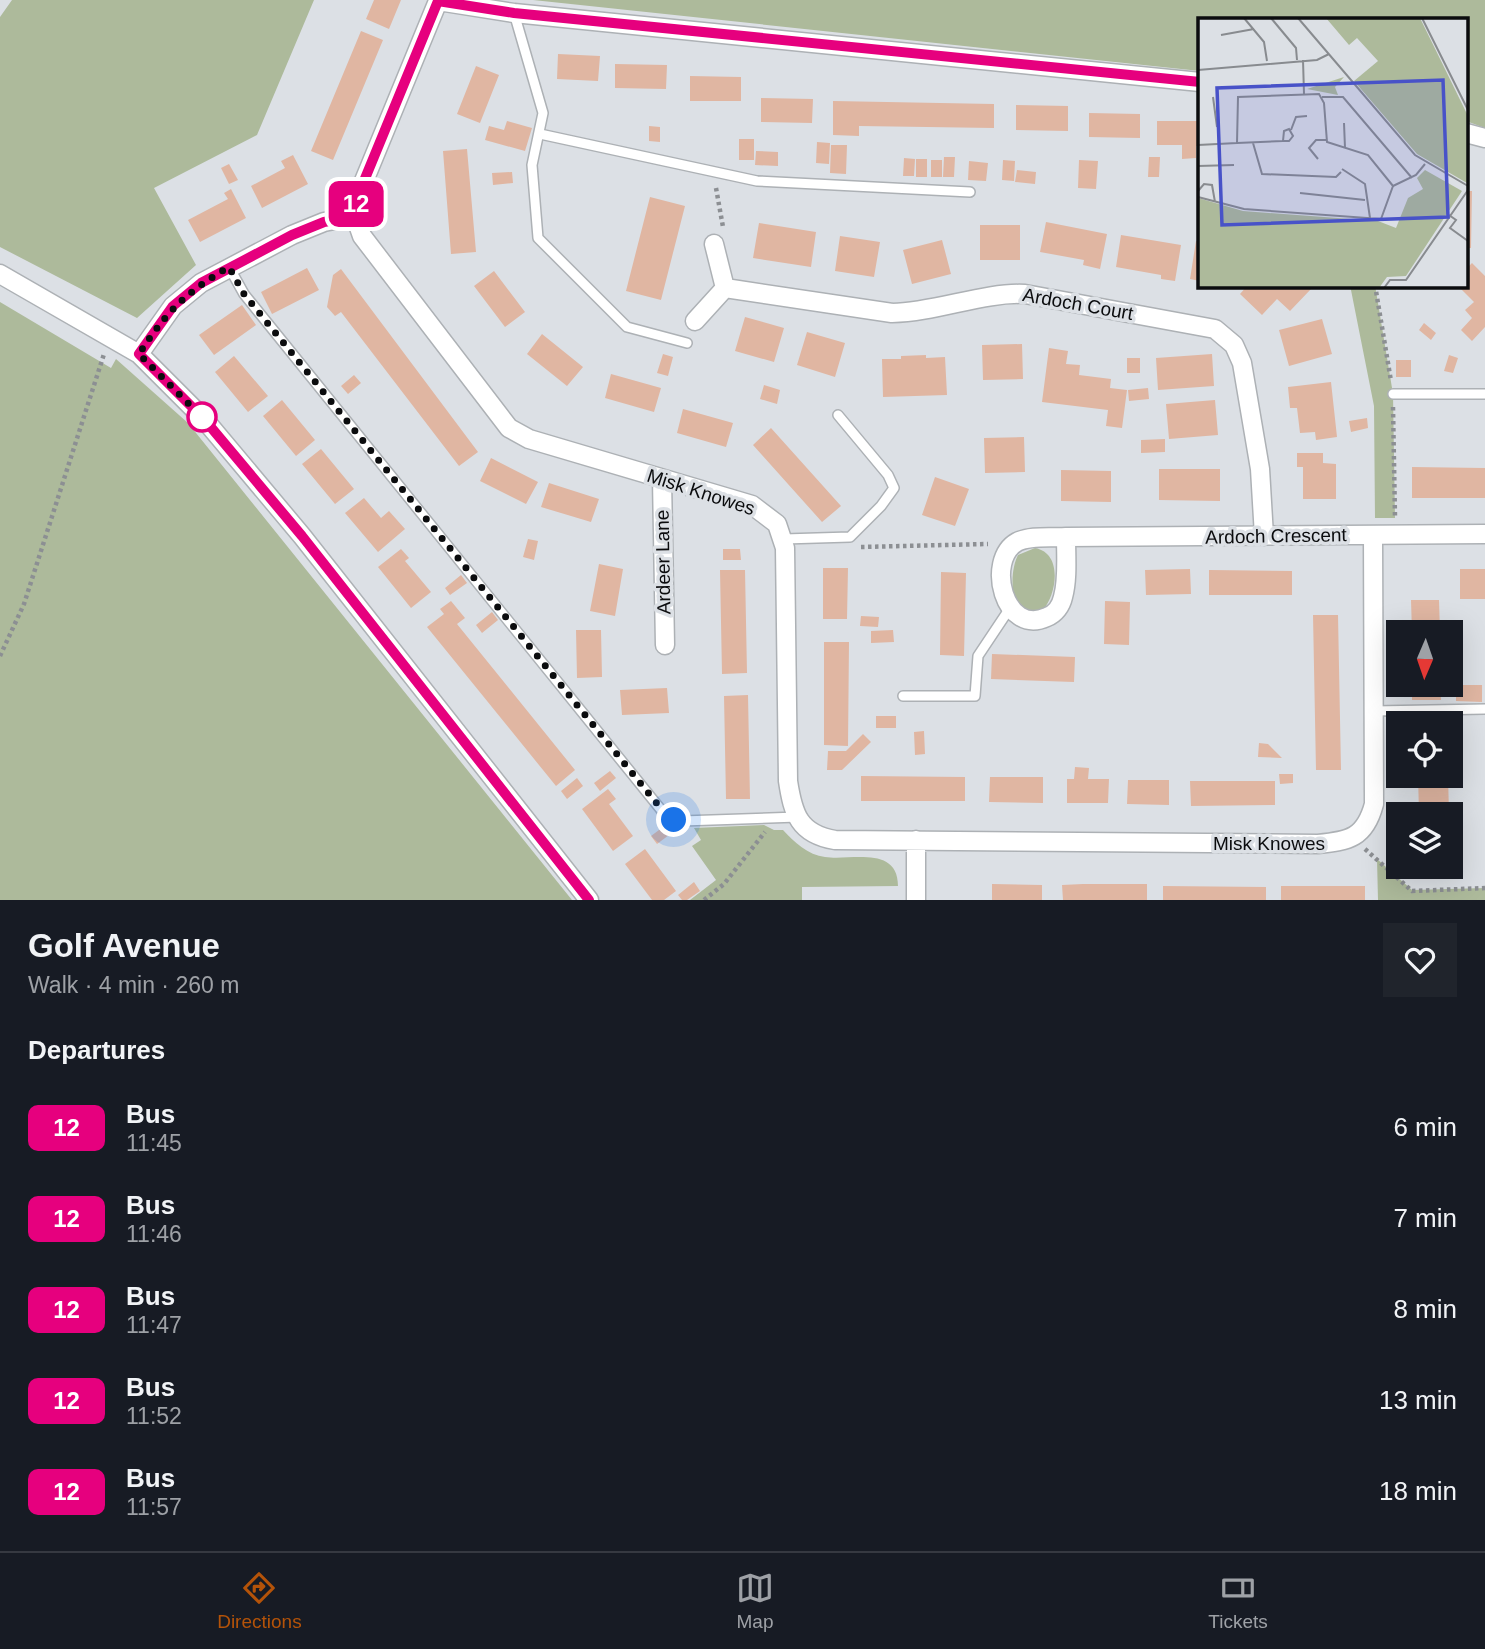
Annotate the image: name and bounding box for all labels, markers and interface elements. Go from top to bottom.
inset map [1198,18,1468,287]
line badge: 12 [324,181,388,227]
text: 12 [343,190,369,217]
street label: Ardoch Court [1021,284,1136,324]
unlabelled marker [187,402,217,432]
street label: Misk Knowes [645,465,757,519]
street label: Ardeer Lane [652,510,674,614]
street label: Ardoch Crescent [1205,524,1348,548]
north arrow [1386,620,1463,696]
map controls [1386,620,1463,879]
button: locate [1386,711,1463,788]
your location [656,802,691,837]
button: layers [1386,802,1463,879]
street label: Misk Knowes [1213,833,1325,854]
button: heart [1383,923,1457,997]
text: Golf Avenue [28,927,220,964]
text: Walk · 4 min · 260 m [28,972,239,998]
text: Departures [28,1035,165,1065]
text: Bus [126,1099,175,1129]
text: 6 min [1393,1112,1457,1142]
text: 12 [53,1114,80,1141]
text: 11:45 [126,1130,182,1156]
text: Bus [126,1190,175,1220]
text: 7 min [1393,1203,1457,1233]
text: 12 [53,1205,80,1232]
text: 11:46 [126,1221,182,1247]
text: Bus [126,1281,175,1311]
text: 8 min [1393,1294,1457,1324]
text: 12 [53,1296,80,1323]
text: 11:47 [126,1312,182,1338]
text: Bus [126,1372,175,1402]
text: 13 min [1379,1385,1457,1415]
text: 12 [53,1387,80,1414]
text: 11:52 [126,1403,182,1429]
text: Bus [126,1463,175,1493]
text: 18 min [1379,1476,1457,1506]
text: 12 [53,1478,80,1505]
text: 11:57 [126,1494,182,1520]
tab: Directions [217,1569,302,1633]
tab: Map [736,1569,774,1633]
tab: Tickets [1208,1569,1268,1633]

